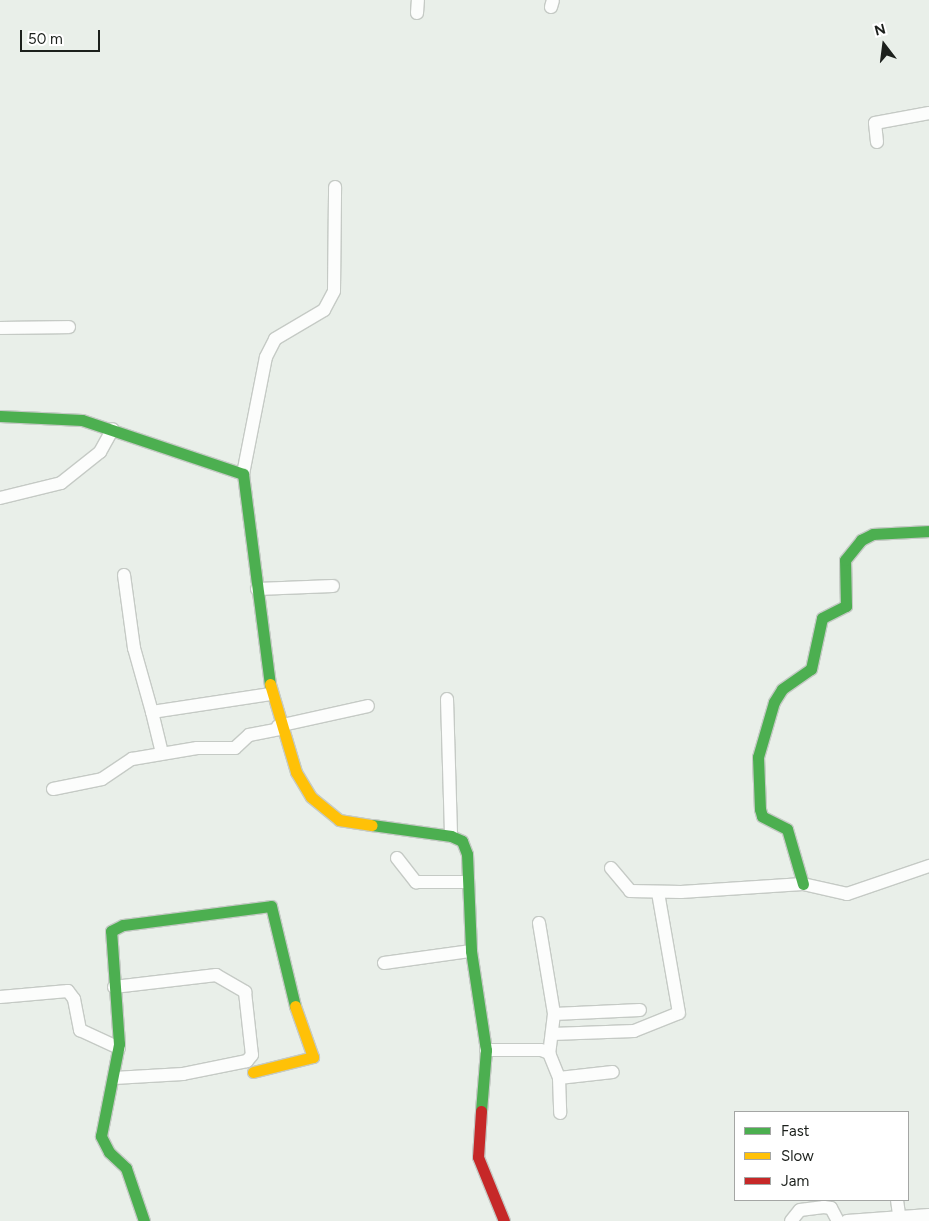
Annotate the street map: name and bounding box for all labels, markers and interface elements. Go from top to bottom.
scale bar [22,20,102,52]
north arrow [859,20,909,70]
text: N [873,20,887,40]
text: 50 m [28,30,63,48]
legend [734,1111,909,1201]
text: Fast [781,1122,809,1140]
text: Slow [781,1147,814,1165]
text: Jam [781,1172,809,1190]

